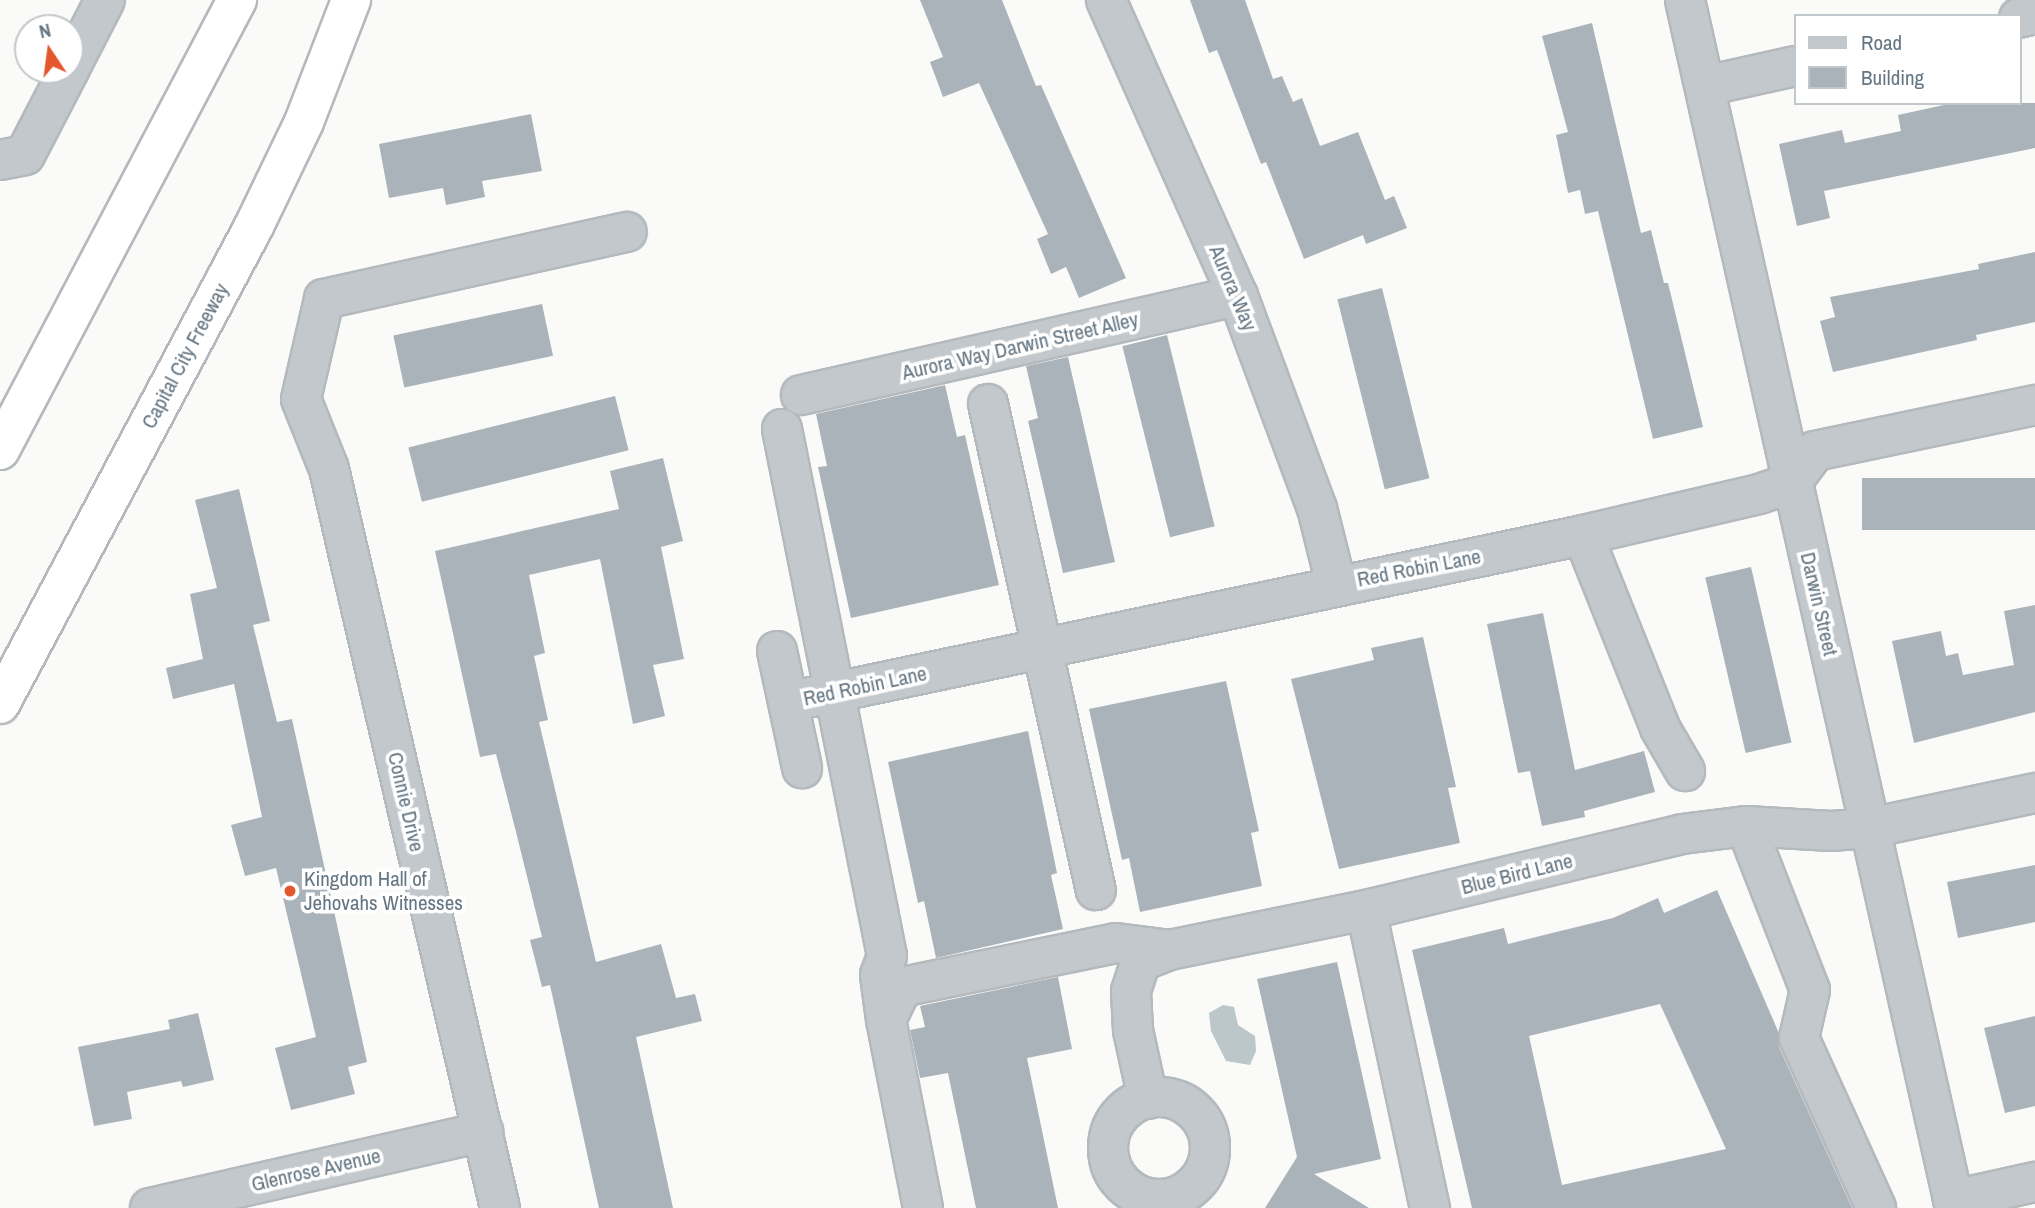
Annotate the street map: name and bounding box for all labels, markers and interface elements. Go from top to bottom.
north arrow [14,14,84,84]
legend [1794,14,2021,105]
text: N [36,17,53,44]
text: Road [1861,28,1902,57]
text: Building [1861,63,1924,92]
street label: Aurora Way [1204,242,1262,334]
street label: Capital City Freeway [136,279,234,433]
street label: Aurora Way Darwin Street Alley [899,306,1141,386]
street label: Red Robin Lane [1355,544,1483,592]
street label: Darwin Street [1795,550,1843,658]
street label: Red Robin Lane [801,661,929,711]
street label: Connie Drive [382,750,430,854]
street label: Blue Bird Lane [1459,848,1575,900]
place label: Kingdom Hall of Jehovahs Witnesses [304,866,463,916]
marker: Kingdom Hall of Jehovahs Witnesses [282,883,298,899]
street label: Glenrose Avenue [248,1143,384,1197]

